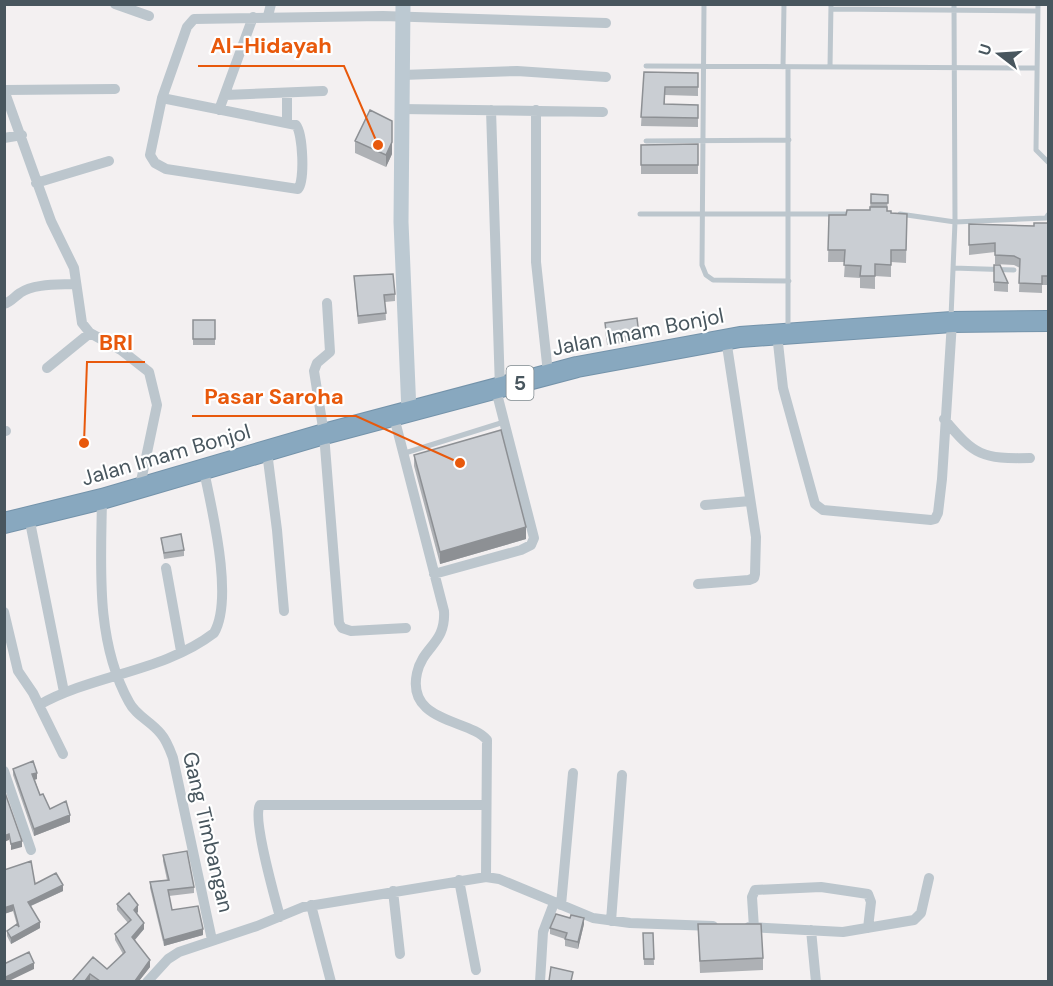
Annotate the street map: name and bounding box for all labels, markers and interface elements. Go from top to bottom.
north arrow [969,24,1029,84]
callout: Al-Hidayah [198,26,344,66]
text: Al-Hidayah [210,31,332,60]
text: U [973,41,997,58]
street label: Jalan Imam Bonjol [550,302,726,362]
callout: BRI [87,322,145,362]
text: BRI [99,328,133,357]
road number: 5 [506,366,534,400]
callout: Pasar Saroha [192,376,356,416]
text: Pasar Saroha [204,382,344,411]
street label: Jalan Imam Bonjol [78,417,254,493]
street label: Gang Timbangan [176,749,240,915]

